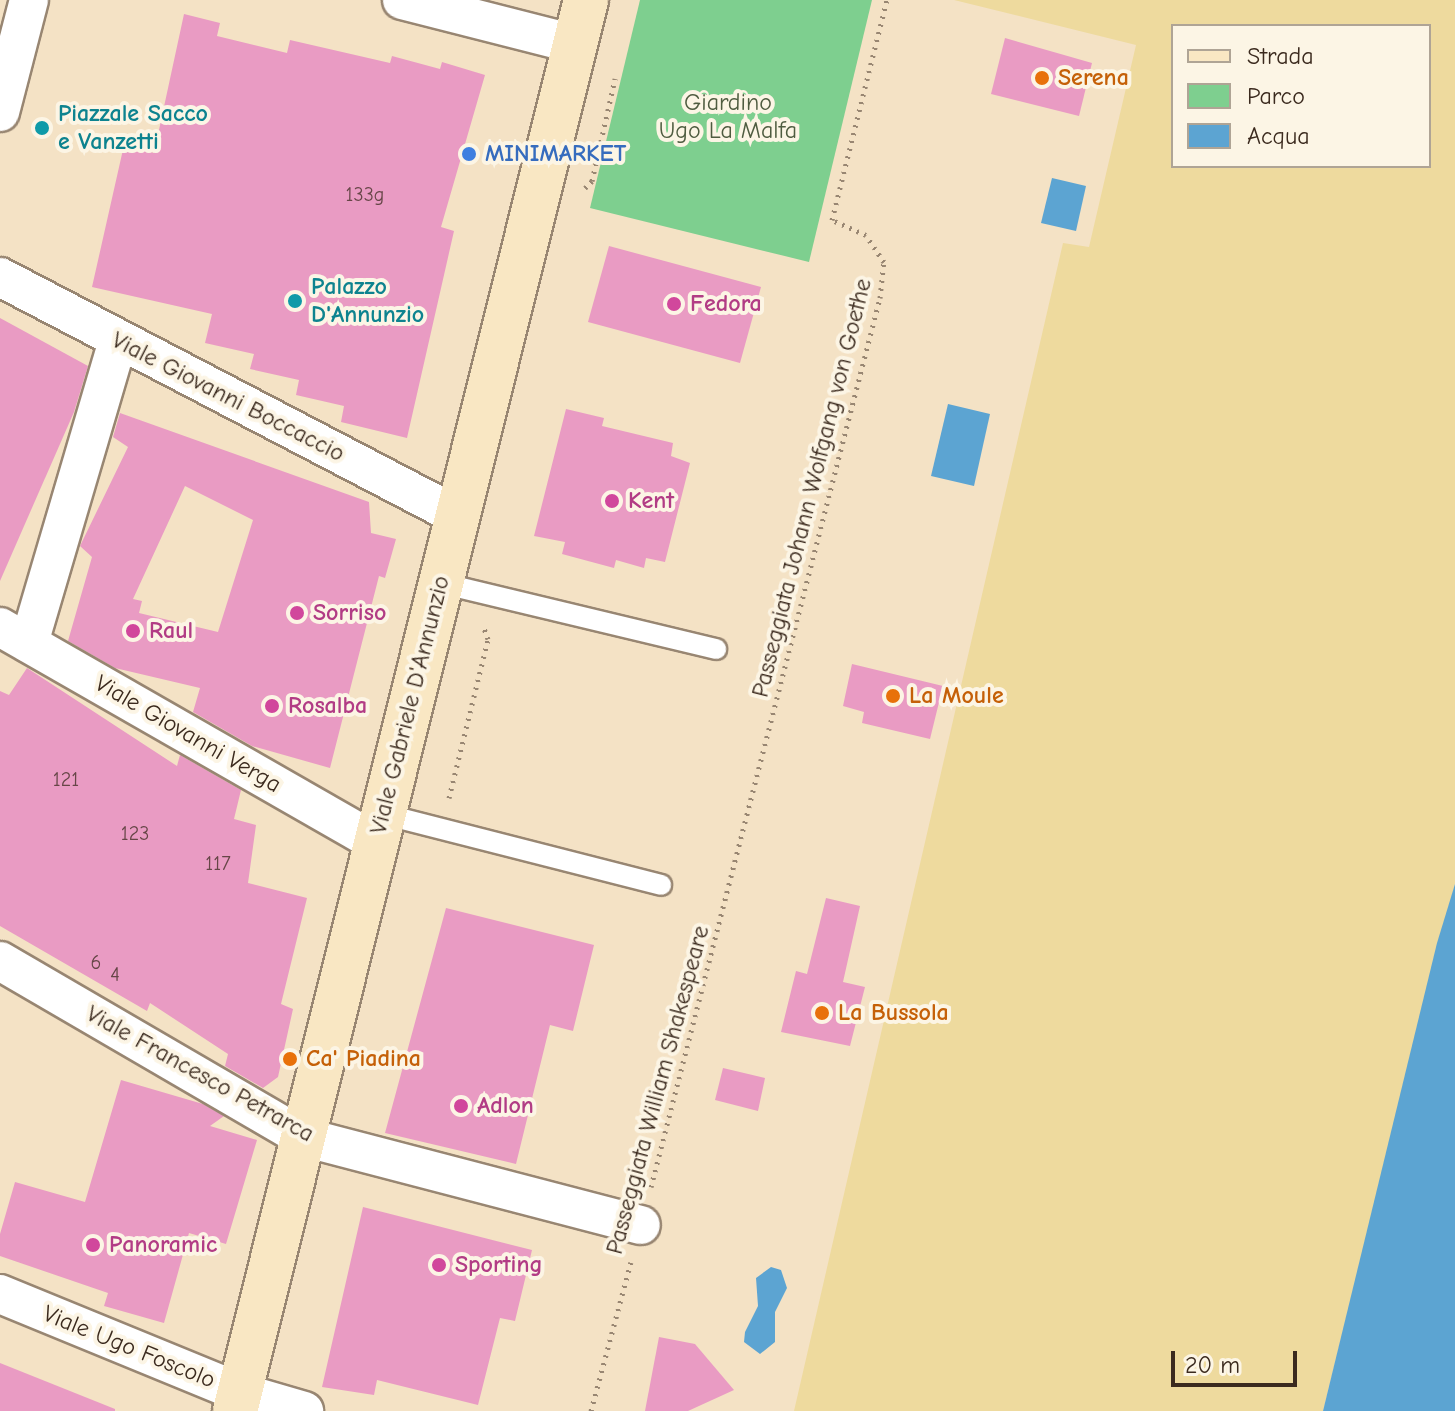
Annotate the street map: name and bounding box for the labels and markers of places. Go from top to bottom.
place label: Serena [1058,64,1129,92]
marker: Serena [1033,69,1051,87]
place label: Piazzale Sacco e Vanzetti [58,100,208,156]
marker: Piazzale Sacco e Vanzetti [33,119,51,137]
place label: MINIMARKET [485,140,626,168]
marker: MINIMARKET [460,145,478,163]
place label: Palazzo D'Annunzio [311,273,424,329]
place label: Fedora [690,290,762,318]
marker: Palazzo D'Annunzio [286,292,304,310]
marker: Fedora [665,295,683,313]
place label: Kent [628,487,674,515]
marker: Kent [603,492,621,510]
place label: Sorriso [313,599,386,627]
marker: Sorriso [288,604,306,622]
place label: Raul [149,617,193,645]
marker: Raul [124,622,142,640]
place label: La Moule [909,682,1004,710]
marker: La Moule [884,687,902,705]
place label: Rosalba [288,692,367,720]
marker: Rosalba [263,697,281,715]
place label: La Bussola [838,999,949,1027]
marker: La Bussola [813,1004,831,1022]
place label: Ca' Piadina [306,1045,421,1073]
marker: Ca' Piadina [281,1050,299,1068]
place label: Adlon [477,1092,534,1120]
marker: Adlon [452,1097,470,1115]
place label: Panoramic [109,1231,217,1259]
marker: Panoramic [84,1236,102,1254]
place label: Sporting [455,1251,543,1279]
marker: Sporting [430,1256,448,1274]

